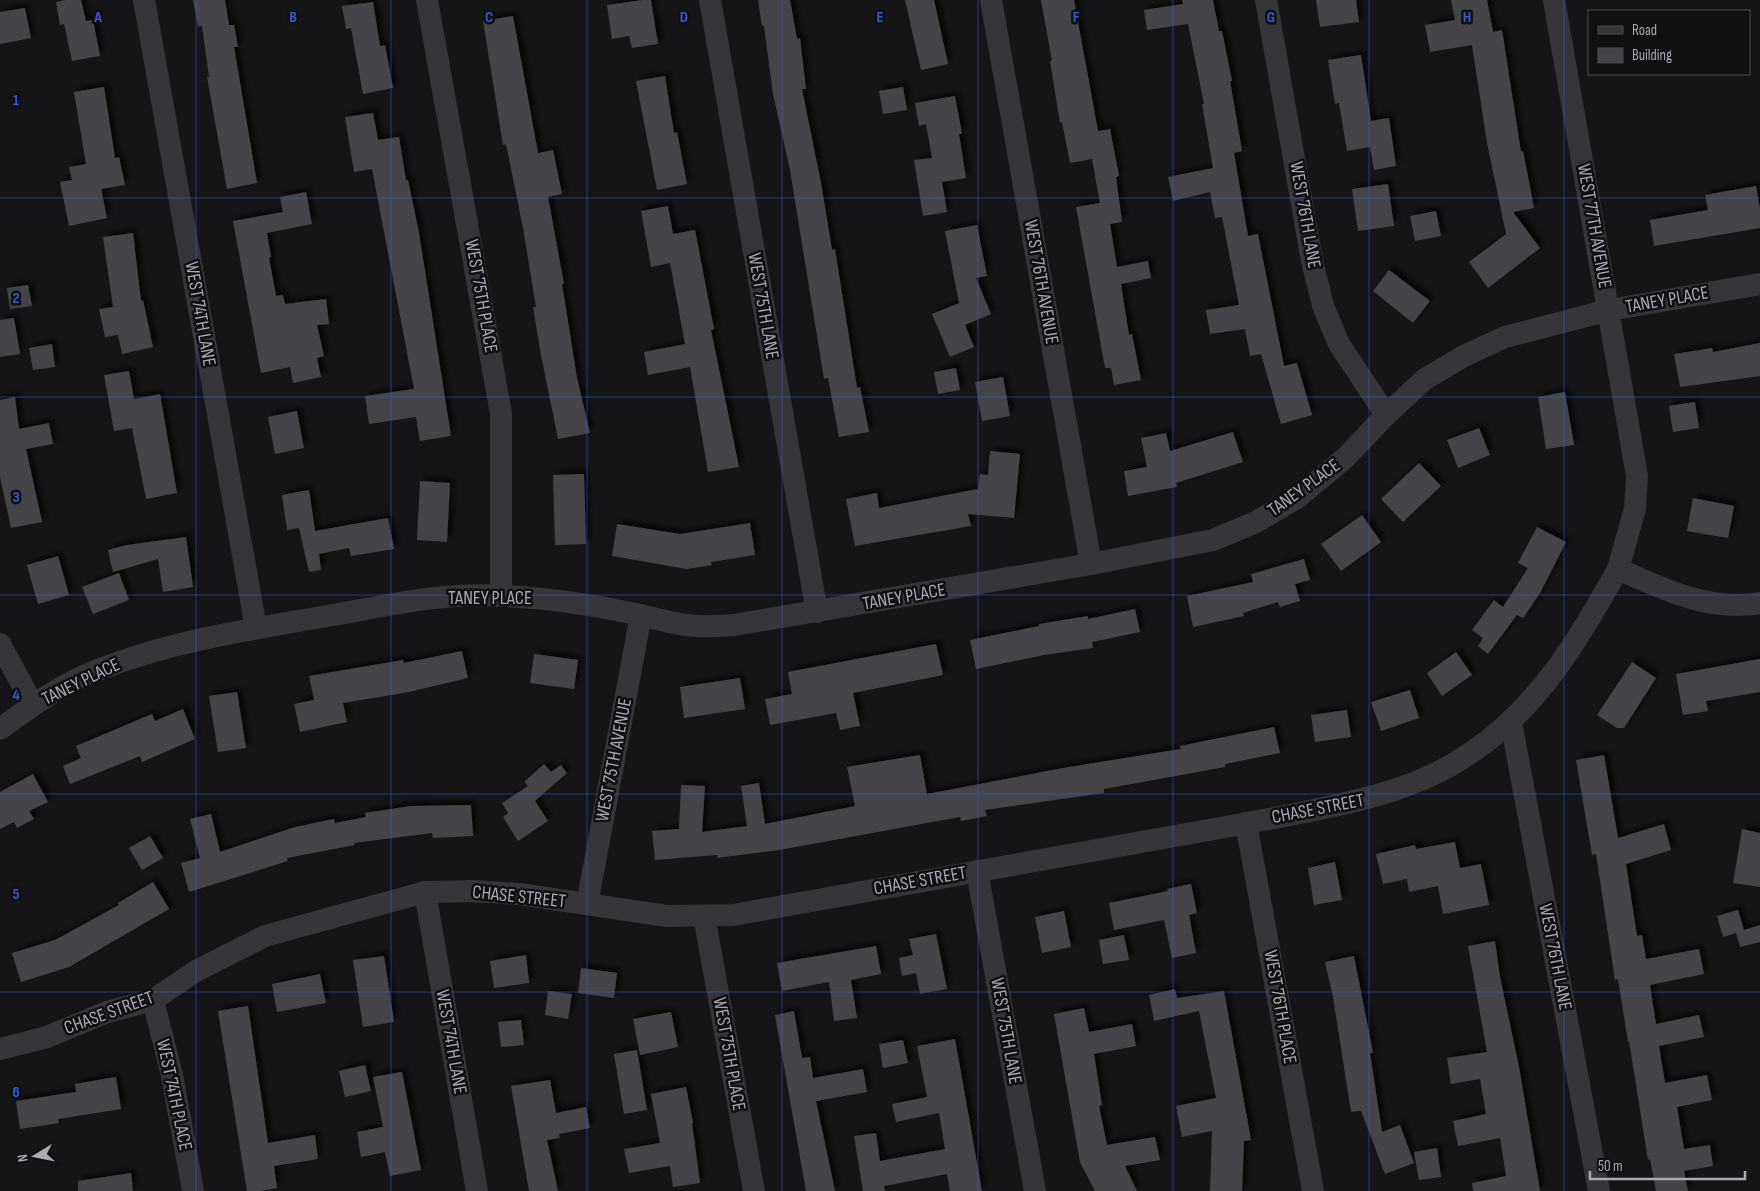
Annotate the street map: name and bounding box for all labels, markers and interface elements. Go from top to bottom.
text: A [93,8,102,27]
text: B [289,8,297,27]
text: C [485,8,493,27]
text: D [680,8,688,27]
text: E [877,8,884,27]
text: F [1073,8,1080,27]
text: G [1267,8,1275,27]
text: H [1463,8,1471,27]
legend [1588,10,1750,75]
text: Road [1632,21,1657,40]
text: Building [1632,46,1672,65]
text: 1 [13,91,20,110]
street label: WEST 76TH LANE [1284,160,1326,270]
street label: WEST 77TH AVENUE [1572,162,1616,290]
street label: WEST 76TH AVENUE [1019,218,1063,346]
street label: WEST 75TH PLACE [460,237,502,355]
street label: WEST 75TH LANE [742,251,784,361]
street label: WEST 74TH LANE [179,260,221,368]
street label: TANEY PLACE [1624,281,1710,319]
text: 2 [12,289,20,308]
street label: TANEY PLACE [1263,454,1345,522]
text: 3 [12,488,20,507]
street label: TANEY PLACE [861,578,947,616]
street label: TANEY PLACE [448,587,532,610]
street label: TANEY PLACE [38,653,124,711]
text: 4 [12,686,20,705]
street label: WEST 75TH AVENUE [591,696,637,824]
street label: CHASE STREET [1270,789,1367,829]
street label: CHASE STREET [872,861,968,900]
street label: CHASE STREET [471,881,567,913]
text: 5 [12,885,20,904]
street label: WEST 76TH LANE [1533,902,1577,1012]
street label: WEST 76TH PLACE [1259,948,1301,1066]
street label: WEST 75TH LANE [985,976,1027,1086]
street label: CHASE STREET [61,986,157,1040]
street label: WEST 74TH LANE [430,988,472,1096]
street label: WEST 75TH PLACE [708,995,750,1113]
street label: WEST 74TH PLACE [151,1037,197,1153]
text: 6 [12,1083,20,1102]
north arrow [10,1131,60,1181]
scale bar [1590,1148,1745,1180]
text: N [14,1153,32,1163]
text: 50 m [1598,1157,1623,1176]

